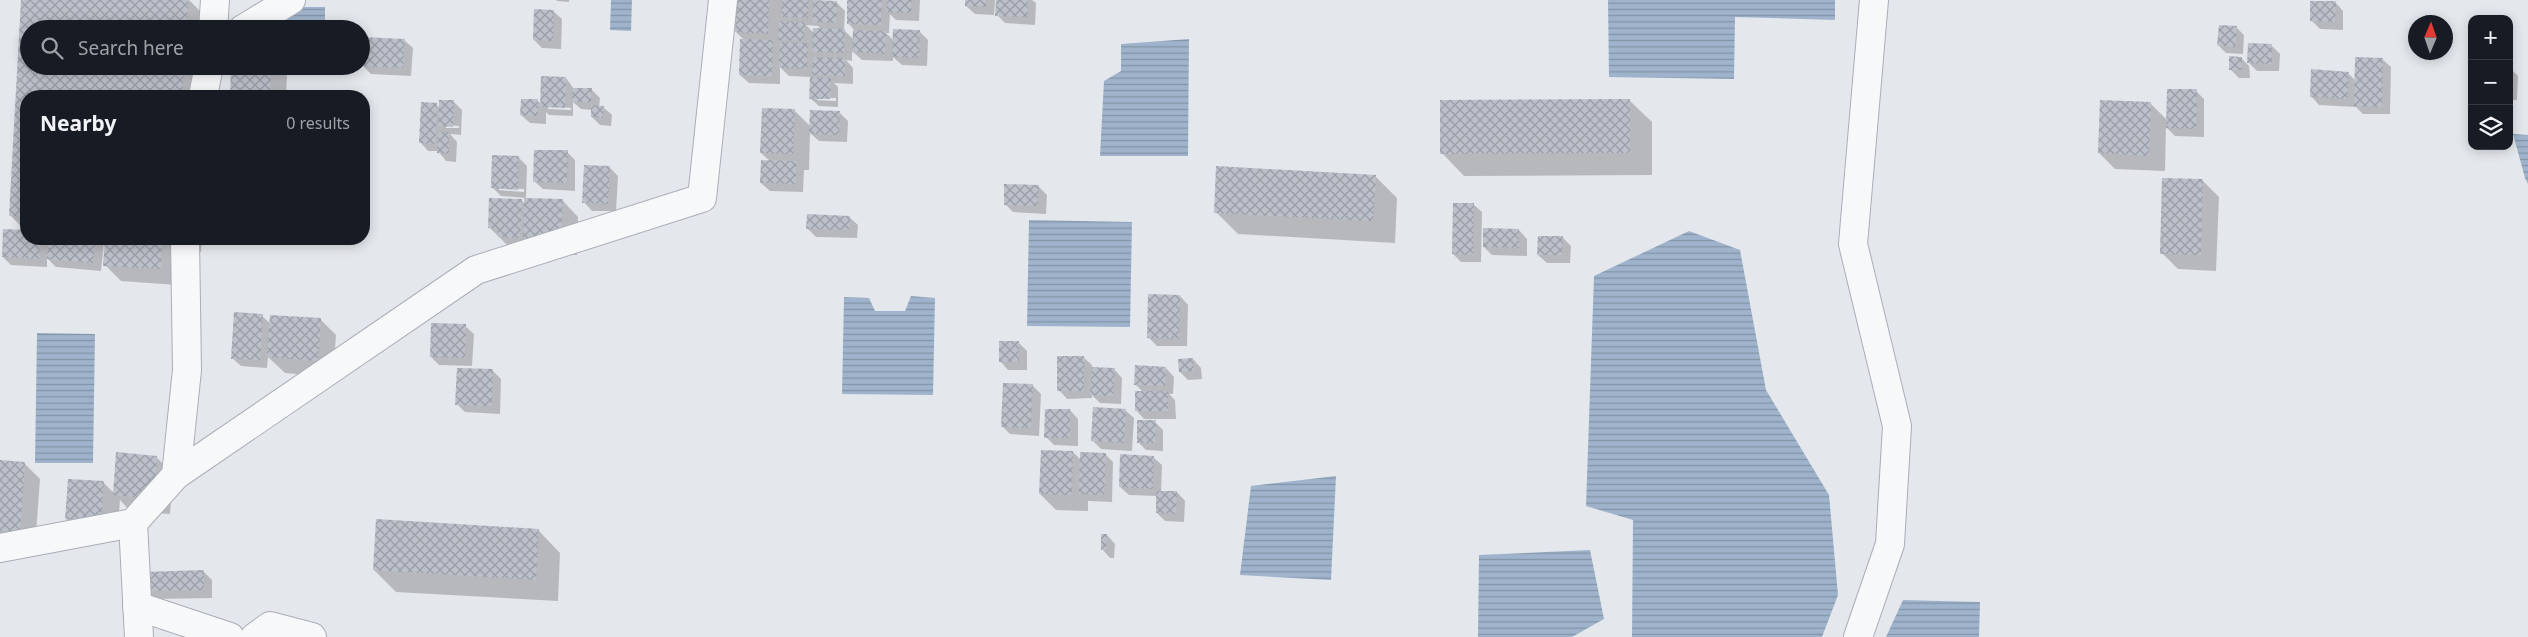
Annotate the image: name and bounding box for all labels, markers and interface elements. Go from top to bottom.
north arrow [2408,15,2453,60]
map controls [2468,15,2513,150]
button: + [2468,15,2513,60]
search box [20,20,370,75]
icon: search [38,34,66,62]
text: Search here [78,35,184,61]
button: − [2468,60,2513,105]
button: layers [2468,105,2513,150]
text: Nearby [40,109,116,137]
text: 0 results [286,112,350,134]

